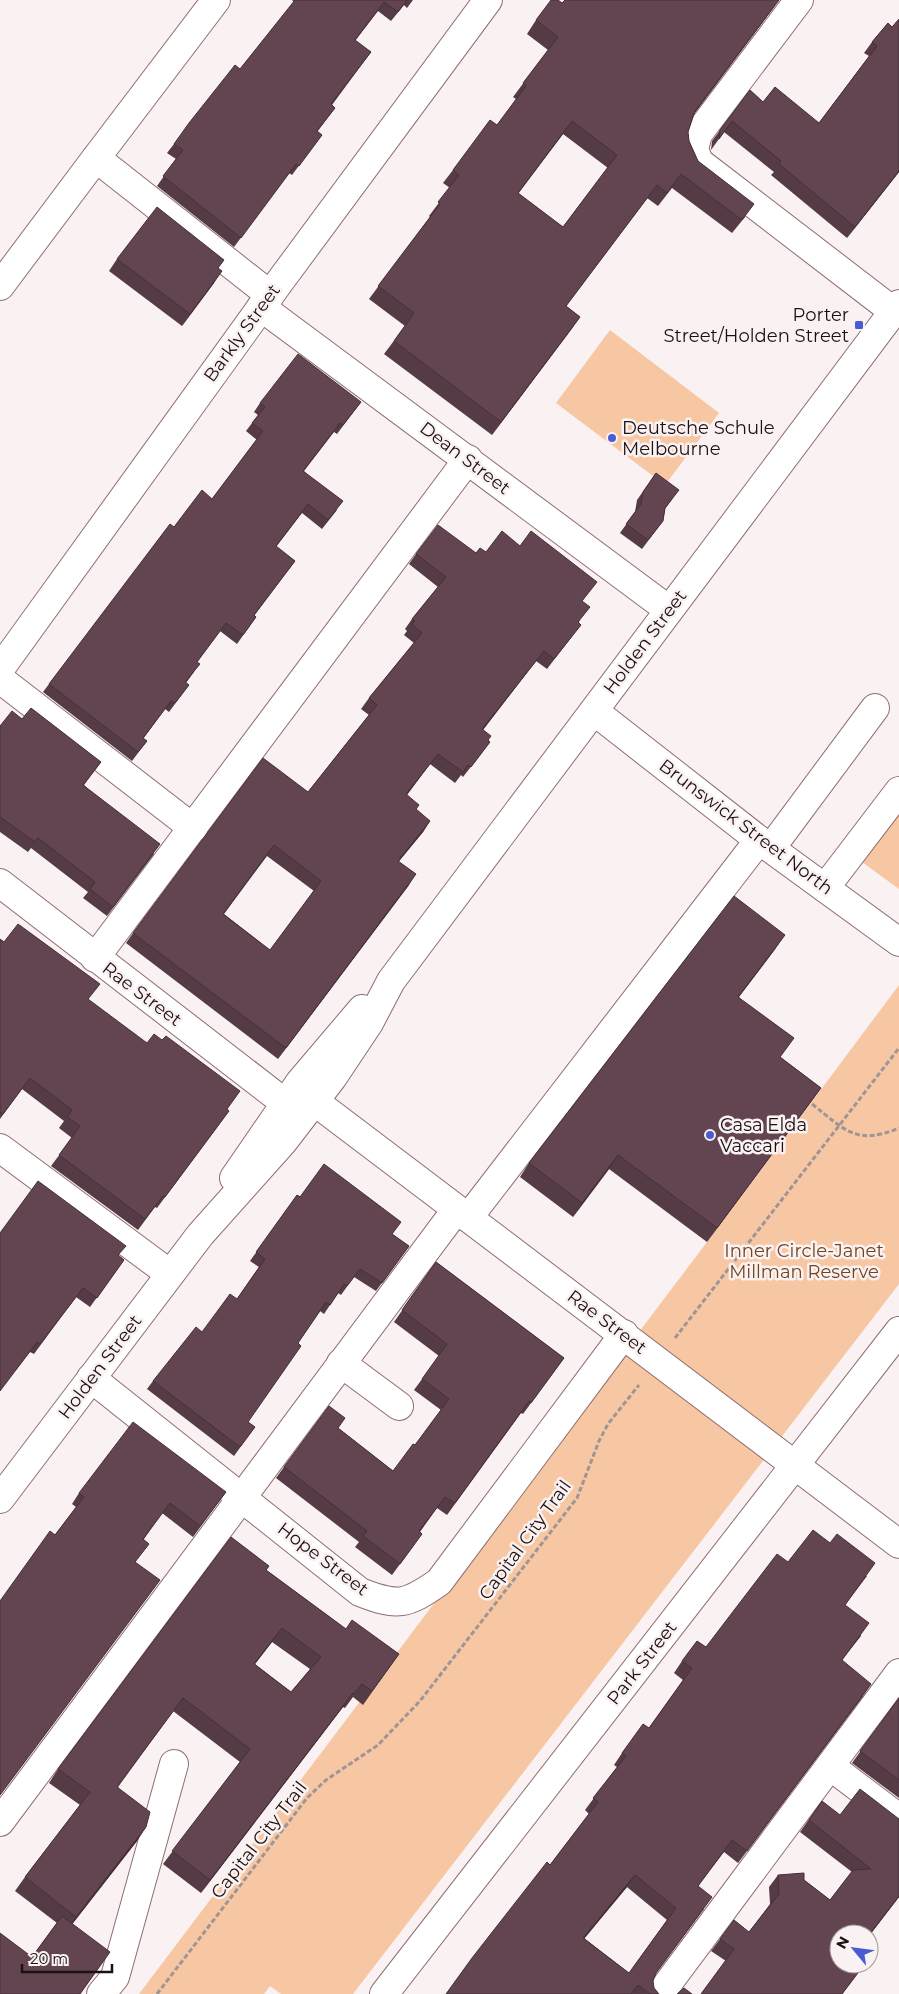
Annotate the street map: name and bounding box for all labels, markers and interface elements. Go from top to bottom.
street label: Barkly Street [199,280,285,386]
place label: Porter Street/Holden Street [663,304,849,347]
marker: Porter Street/Holden Street [853,319,865,331]
street label: Dean Street [415,417,515,499]
place label: Deutsche Schule Melbourne [622,417,775,460]
marker: Deutsche Schule Melbourne [606,432,618,444]
street label: Holden Street [599,585,691,699]
street label: Brunswick Street North [655,754,837,900]
street label: Rae Street [98,957,186,1031]
place label: Casa Elda Vaccari [720,1114,807,1157]
marker: Casa Elda Vaccari [704,1129,716,1141]
park label: Inner Circle-Janet Millman Reserve [724,1240,884,1283]
street label: Rae Street [563,1285,651,1359]
street label: Holden Street [54,1310,146,1424]
street label: Capital City Trail [474,1476,576,1604]
street label: Hope Street [273,1518,373,1600]
street label: Park Street [602,1617,682,1709]
street label: Capital City Trail [206,1777,312,1903]
north arrow [829,1924,879,1974]
text: N [832,1933,853,1952]
scale bar [22,1942,112,1974]
text: 20 m [30,1949,68,1968]

